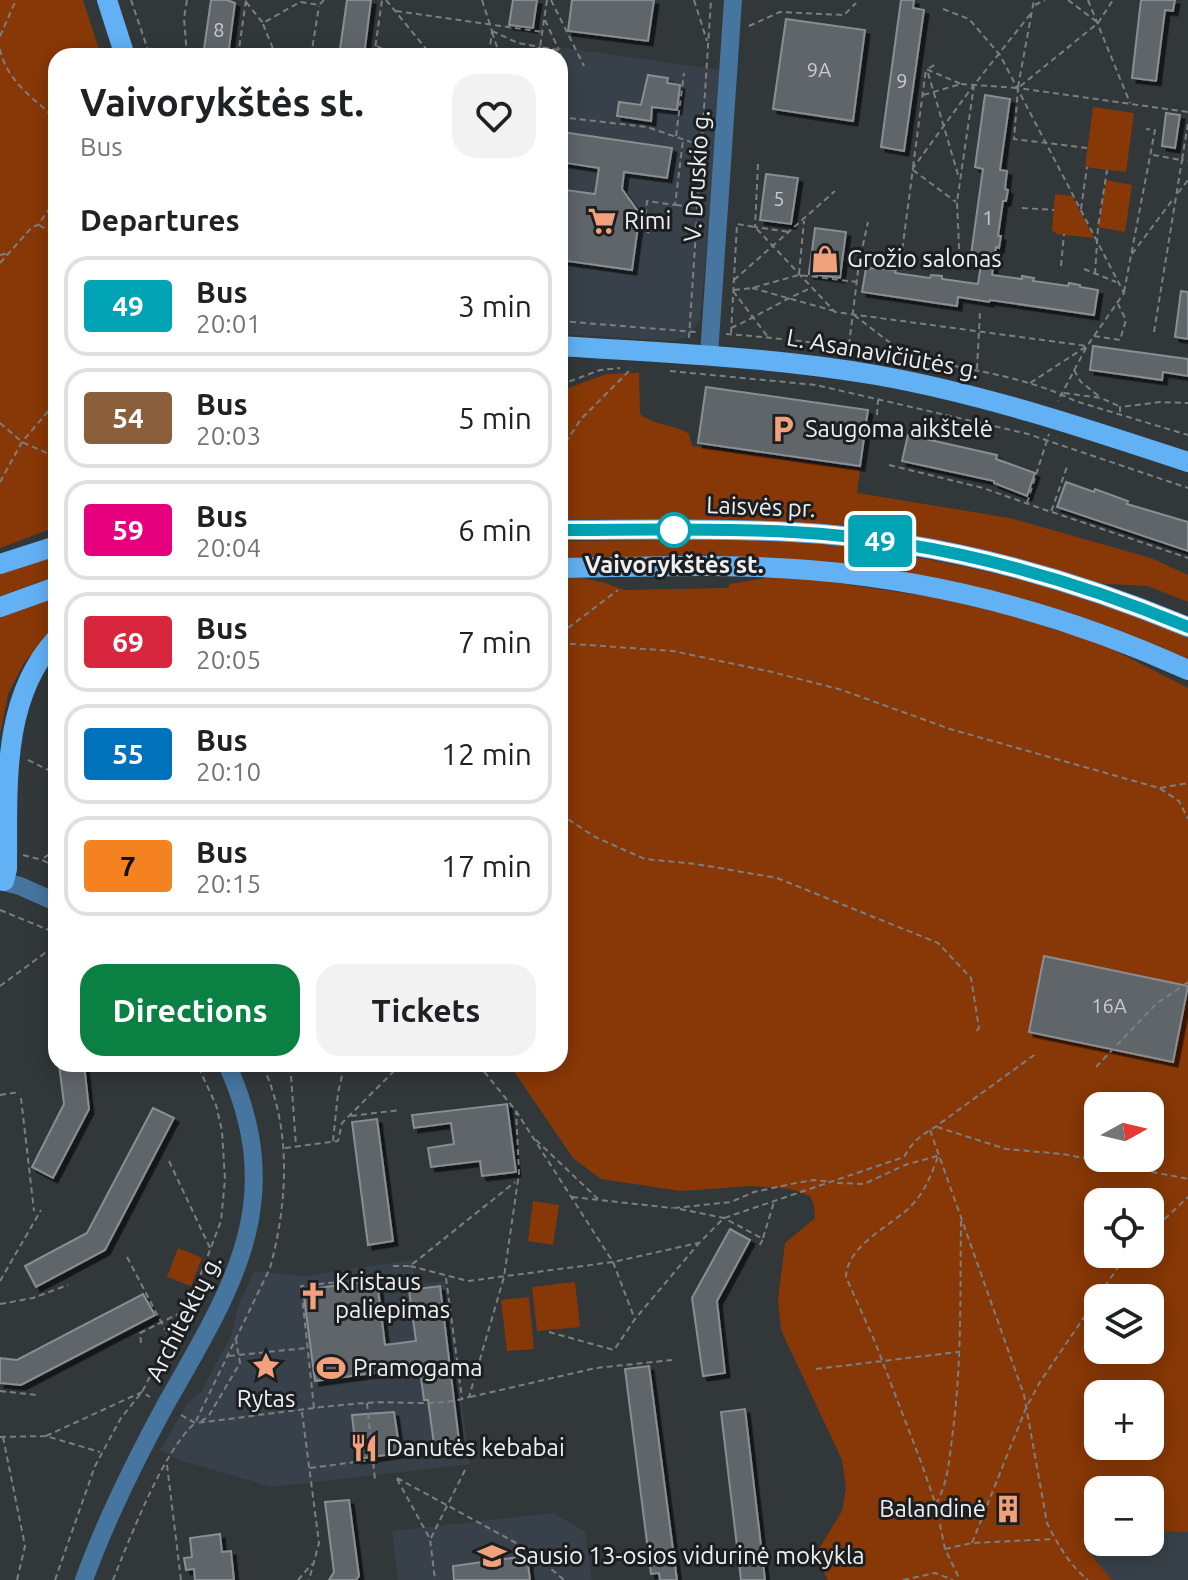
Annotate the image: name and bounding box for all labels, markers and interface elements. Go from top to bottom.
house number: 8 [213,18,225,41]
house number: 9A [807,58,831,81]
house number: 9 [896,69,908,92]
button: heart [452,74,536,158]
text: Vaivorykštės st. [80,81,364,123]
street label: V. Druskio g. [678,109,715,243]
text: Bus [80,132,123,161]
house number: 5 [773,187,785,210]
text: Departures [80,203,240,237]
supermarket icon: Rimi [587,206,617,236]
house number: 1 [982,206,994,229]
place label: Rimi [624,207,671,234]
shop icon: Grožio salonas [810,244,840,274]
place label: Grožio salonas [847,245,1002,272]
text: Bus [196,275,248,309]
text: 3 min [458,289,532,323]
text: 49 [112,290,144,321]
text: 20:01 [196,309,261,338]
street label: L. Asanavičiūtės g. [785,323,982,384]
text: Bus [196,387,248,421]
text: 5 min [458,401,532,435]
text: 54 [112,402,144,433]
parking icon: Saugoma aikštelė [768,414,798,444]
place label: Saugoma aikštelė [805,415,993,442]
text: 20:03 [196,421,261,450]
street label: Laisvės pr. [706,491,816,522]
text: Bus [196,499,248,533]
text: 6 min [458,513,532,547]
marker: Vaivorykštės st. [657,513,691,547]
text: 59 [112,514,144,545]
line badge: 49 [844,515,916,567]
text: 49 [864,525,896,556]
text: 20:04 [196,533,261,562]
place label: Vaivorykštės st. [584,551,764,578]
text: Bus [196,611,248,645]
text: 7 min [458,625,532,659]
text: 69 [112,626,144,657]
text: 20:05 [196,645,261,674]
text: Bus [196,723,248,757]
text: 12 min [441,737,532,771]
text: 55 [112,738,144,769]
text: 20:10 [196,757,261,786]
text: Bus [196,835,248,869]
text: 17 min [441,849,532,883]
text: 7 [120,850,136,881]
text: 20:15 [196,869,261,898]
button: Directions [80,964,300,1056]
button: Tickets [316,964,536,1056]
house number: 16A [1091,994,1127,1017]
north arrow [1084,1092,1164,1172]
map controls [1084,1092,1164,1556]
button: locate [1084,1188,1164,1268]
street label: Architektų g. [140,1250,227,1386]
place label: Kristaus paliepimas [335,1268,450,1323]
church icon: Kristaus paliepimas [298,1281,328,1311]
button: layers [1084,1284,1164,1364]
place icon: Rytas [251,1351,281,1381]
sports icon: Pramogama [316,1353,346,1383]
place label: Pramogama [353,1354,483,1381]
button: + [1084,1380,1164,1460]
place label: Rytas [237,1385,295,1412]
restaurant icon: Danutės kebabai [349,1433,379,1463]
place label: Danutės kebabai [386,1434,565,1461]
button: − [1084,1476,1164,1556]
building icon: Balandinė [993,1494,1023,1524]
place label: Balandinė [879,1495,986,1522]
school or university icon: Sausio 13-osios vidurinė mokykla [477,1541,507,1571]
place label: Sausio 13-osios vidurinė mokykla [514,1542,865,1569]

